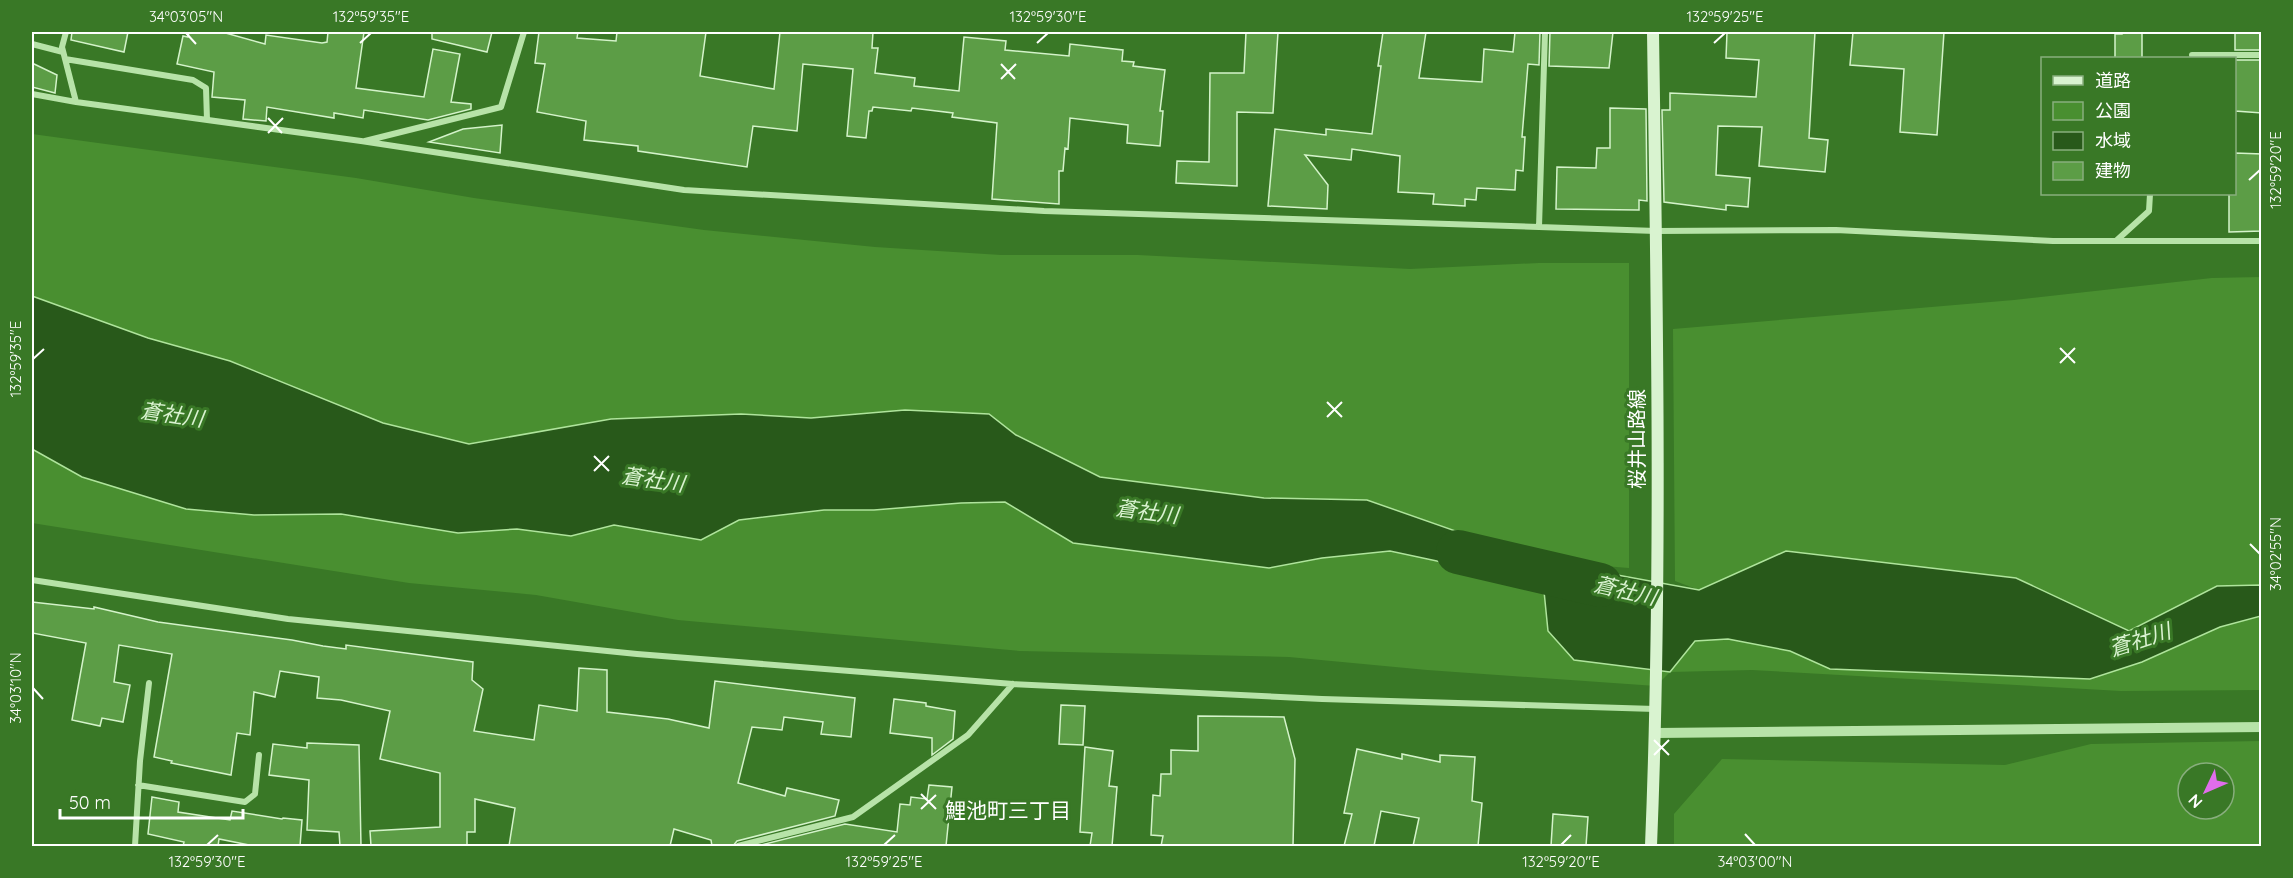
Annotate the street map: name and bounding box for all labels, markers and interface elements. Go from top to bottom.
text: 34°03'05"N [149,7,223,26]
text: 132°59'35"E [333,7,409,26]
text: 132°59'30"E [1009,7,1087,26]
text: 132°59'25"E [1687,7,1763,26]
legend [2041,57,2236,195]
text: 道路 [2095,69,2131,92]
text: 公園 [2095,99,2131,122]
text: 水域 [2095,129,2131,152]
text: 132°59'20"E [2266,131,2285,209]
text: 建物 [2095,159,2131,182]
text: 132°59'35"E [6,321,25,397]
street label: 桜井山路線 [1624,389,1649,489]
water label: 蒼社川 [139,397,207,432]
water label: 蒼社川 [620,462,688,497]
water label: 蒼社川 [1114,494,1182,528]
text: 34°02'55"N [2266,517,2285,591]
water label: 蒼社川 [1592,570,1661,610]
water label: 蒼社川 [2106,616,2176,661]
text: 34°03'10"N [6,652,25,724]
north arrow [2176,761,2236,821]
scale bar [60,782,243,820]
text: N [2184,790,2206,813]
text: 50 m [69,791,111,814]
district label: 鯉池町三丁目 [945,797,1071,823]
text: 132°59'30"E [168,852,246,871]
text: 132°59'25"E [846,852,922,871]
text: 132°59'20"E [1522,852,1600,871]
text: 34°03'00"N [1718,852,1792,871]

